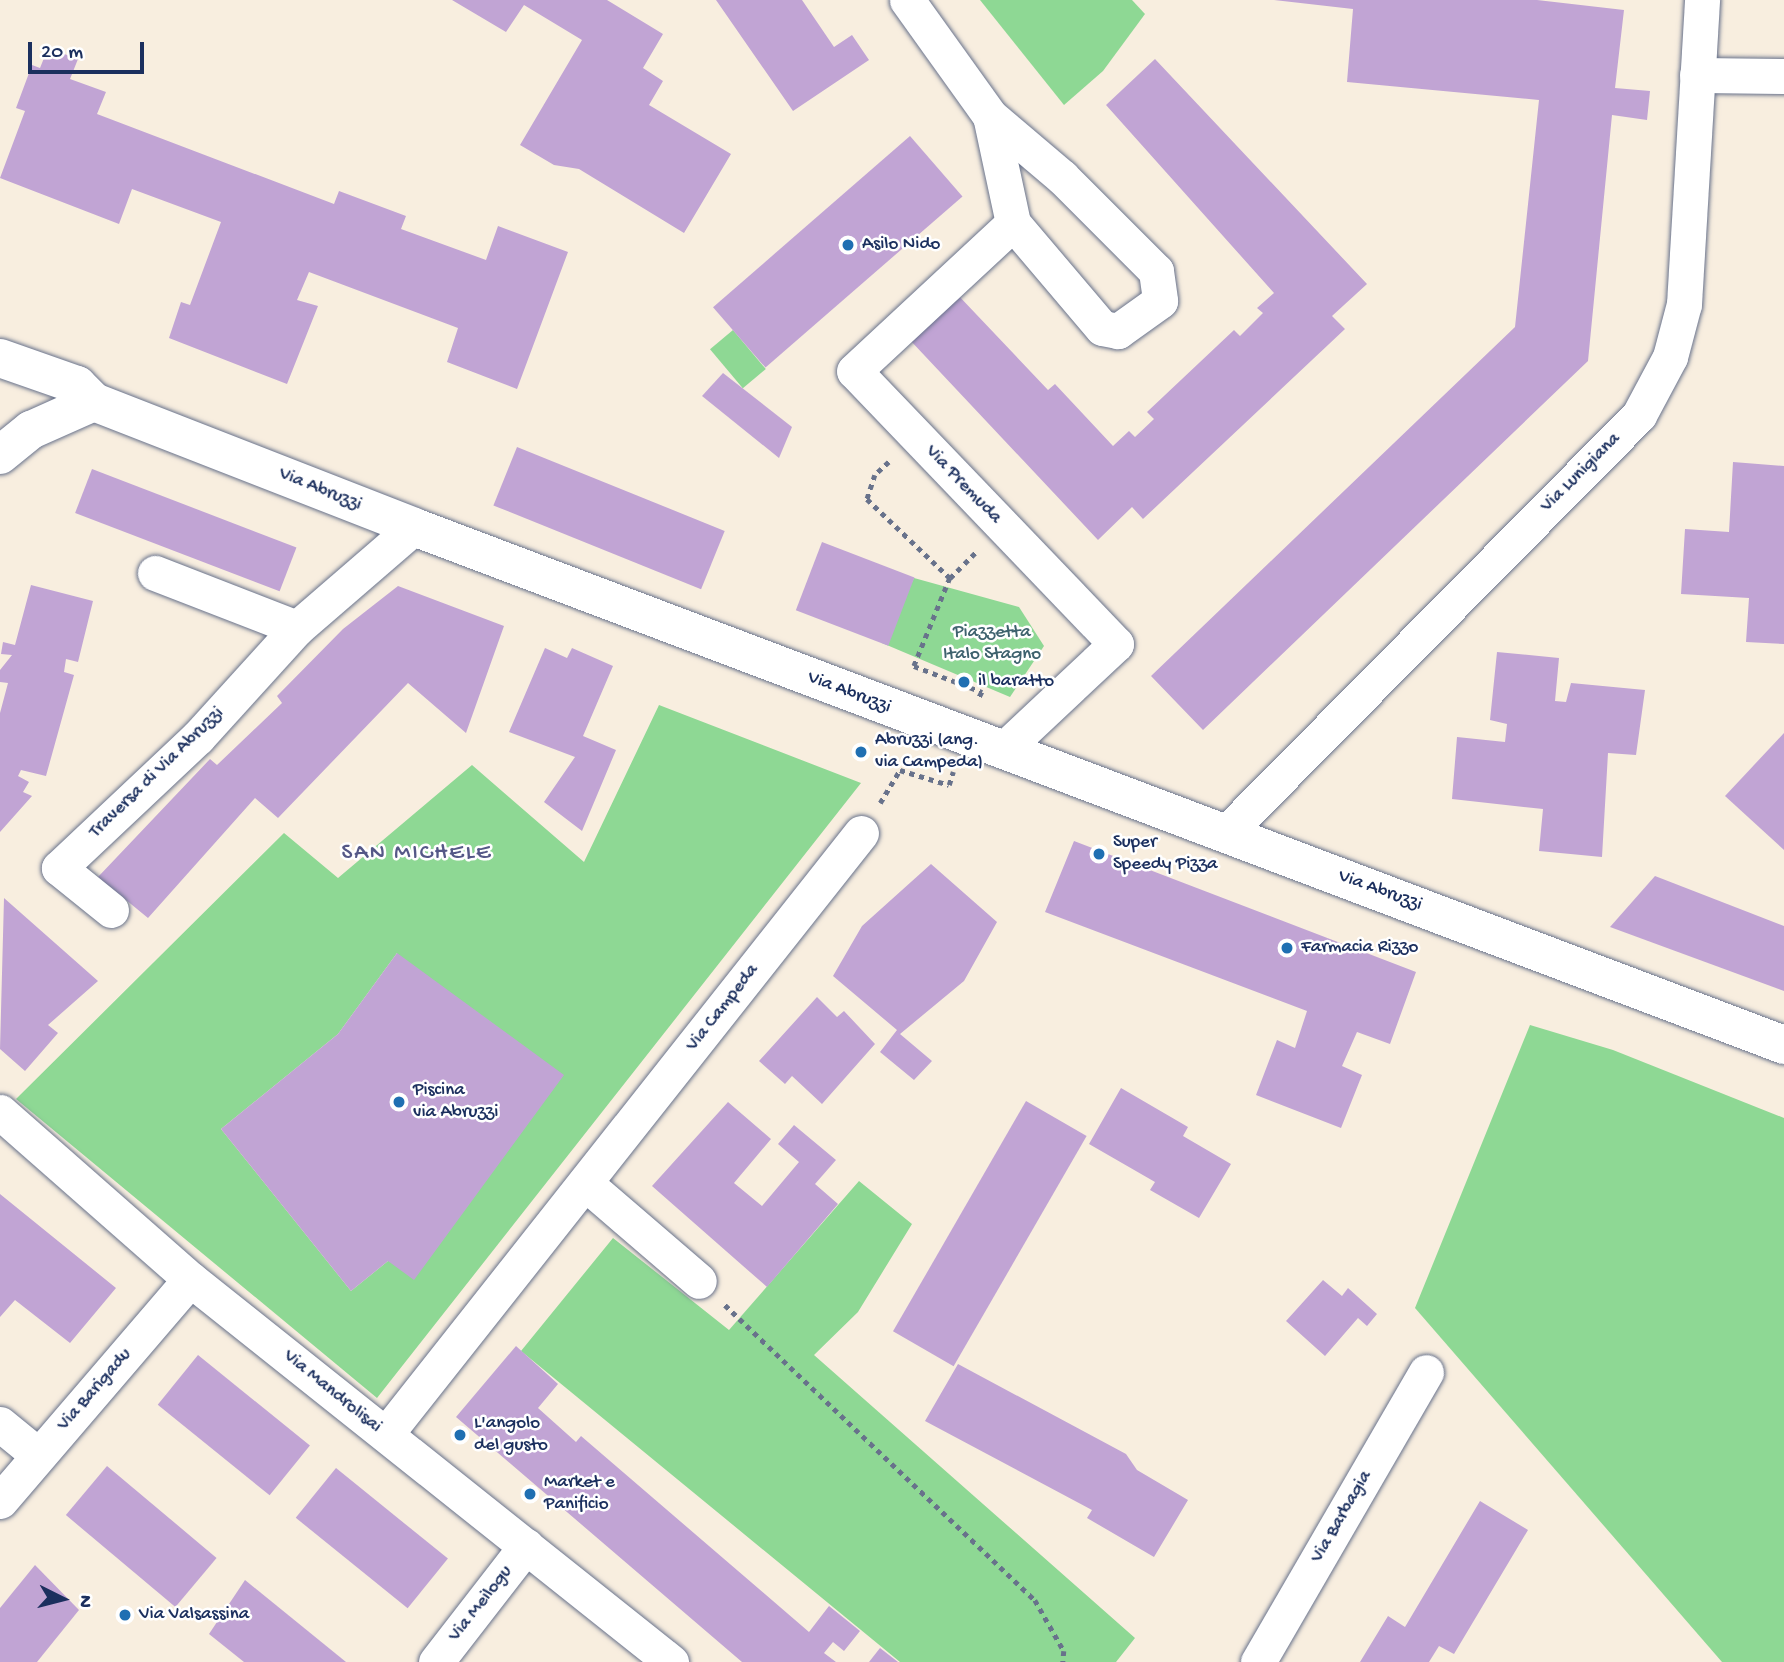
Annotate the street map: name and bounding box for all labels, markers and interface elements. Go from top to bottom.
scale bar [32,28,147,72]
text: 20 m [41,41,83,66]
place label: Asilo Nido [862,234,940,256]
marker: Asilo Nido [840,237,856,253]
street label: Via Lunigiana [1536,428,1626,518]
street label: Via Premuda [920,441,1006,529]
street label: Via Abruzzi [275,463,365,517]
park label: Piazzetta Italo Stagno [943,622,1041,666]
street label: Via Abruzzi [804,667,894,719]
place label: il baratto [978,671,1054,693]
marker: il baratto [956,674,972,690]
street label: Traversa di Via Abruzzi [85,703,229,843]
place label: Abruzzi (ang. via Campeda) [875,730,983,774]
marker: Abruzzi (ang. via Campeda) [853,744,869,760]
place label: Super Speedy Pizza [1113,832,1218,876]
district label: SAN MICHELE [343,840,491,868]
marker: Super Speedy Pizza [1091,846,1107,862]
street label: Via Abruzzi [1335,865,1425,917]
place label: Farmacia Rizzo [1301,937,1418,959]
marker: Farmacia Rizzo [1279,940,1295,956]
street label: Via Campeda [682,960,764,1056]
place label: Piscina via Abruzzi [413,1080,498,1124]
marker: Piscina via Abruzzi [391,1094,407,1110]
street label: Via Barigadu [53,1344,137,1436]
street label: Via Mandrolisai [278,1345,386,1439]
place label: L'angolo del gusto [474,1413,548,1457]
marker: L'angolo del gusto [452,1427,468,1443]
street label: Via Barbagia [1306,1467,1378,1567]
place label: Market e Panificio [544,1472,615,1516]
marker: Market e Panificio [522,1486,538,1502]
street label: Via Meilogu [444,1561,518,1647]
north arrow [28,1564,98,1634]
text: N [72,1594,96,1609]
place label: Via Valsassina [139,1604,249,1626]
marker: Via Valsassina [117,1607,133,1623]

